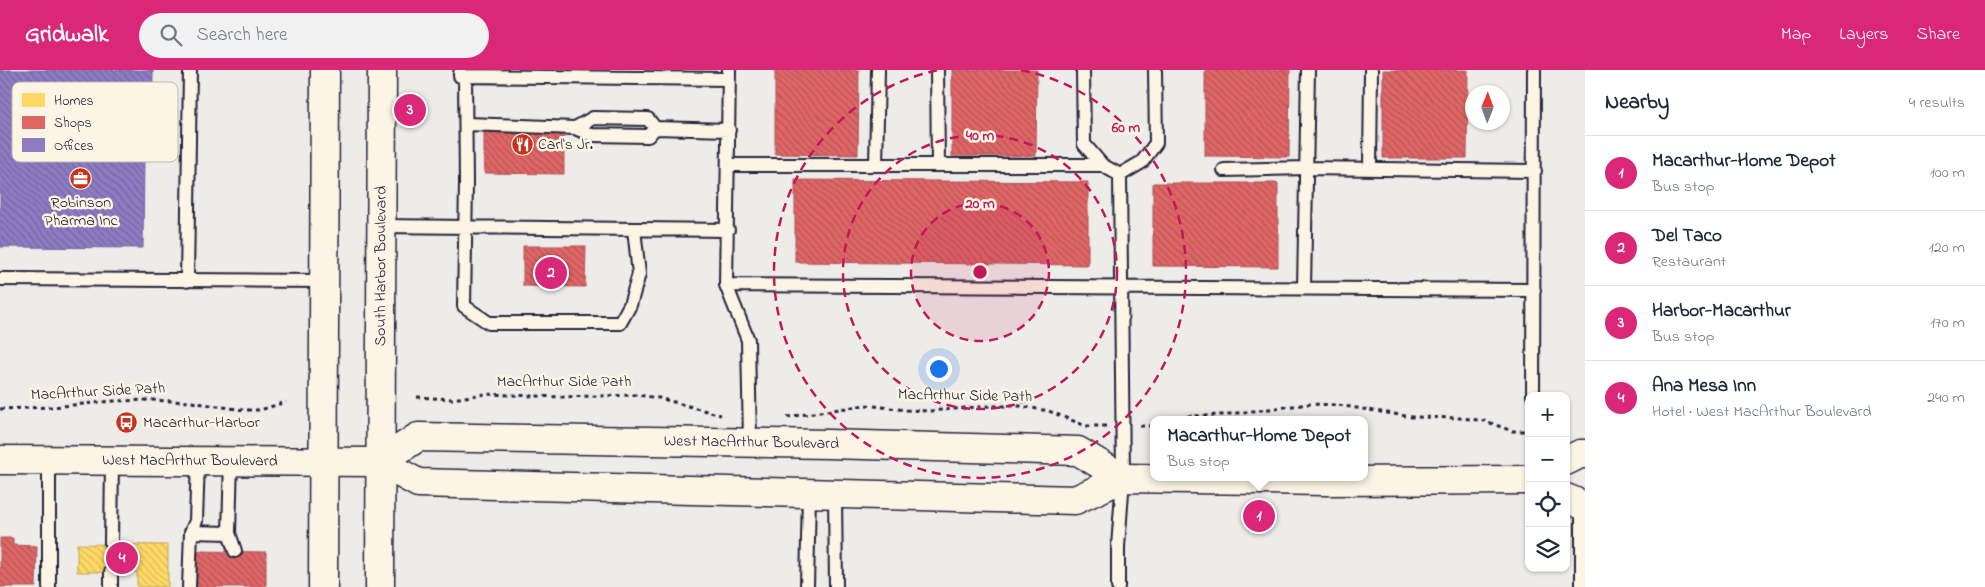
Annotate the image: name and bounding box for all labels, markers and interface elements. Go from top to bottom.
search box [139,13,489,58]
text: Gridwalk [25,18,109,53]
icon: search [157,21,185,49]
text: Search here [197,22,288,49]
text: Map [1781,22,1811,48]
text: Layers [1839,22,1889,48]
text: Share [1917,22,1960,48]
legend [12,82,178,162]
north arrow [1465,85,1510,130]
text: Nearby [1605,88,1669,118]
text: Homes [54,91,94,112]
pin: 3 [394,91,426,129]
text: 4 results [1909,91,1965,115]
text: Shops [54,113,92,134]
text: 60 m [1111,117,1141,139]
text: 40 m [965,125,994,147]
restaurant icon: Carl's Jr. [510,133,534,157]
place label: Carl's Jr. [538,133,593,157]
text: Offices [54,136,94,157]
text: Macarthur-Home Depot [1652,148,1836,175]
text: 1 [1618,161,1624,185]
text: 100 m [1930,161,1965,185]
office icon: Robinson Pharma Inc [69,167,93,191]
text: Bus stop [1652,175,1715,199]
street label: South Harbor Boulevard [369,186,394,346]
place label: Robinson Pharma Inc [44,191,119,233]
text: 20 m [964,193,995,215]
text: Del Taco [1652,223,1722,250]
text: 2 [1617,236,1625,260]
text: 120 m [1929,236,1965,260]
text: Restaurant [1652,250,1726,274]
pin: 2 [535,254,567,292]
centre of rings [971,263,989,281]
text: Harbor-Macarthur [1652,298,1791,325]
text: 3 [1618,311,1624,335]
text: 170 m [1930,311,1965,335]
text: Bus stop [1652,325,1715,349]
your location [926,356,952,382]
street label: MacArthur Side Path [497,370,631,394]
text: Ana Mesa Inn [1652,373,1756,400]
street label: MacArthur Side Path [30,376,166,408]
street label: MacArthur Side Path [898,383,1032,409]
text: 4 [1618,386,1624,410]
text: 240 m [1927,386,1965,410]
map controls [1525,392,1570,572]
button: + [1525,392,1570,437]
text: Hotel · West MacArthur Boulevard [1652,400,1871,424]
bus stop icon: Macarthur-Harbor [115,411,139,435]
place label: Macarthur-Harbor [143,411,260,435]
popup [1150,416,1368,481]
text: Macarthur-Home Depot [1167,423,1351,450]
street label: West MacArthur Boulevard [664,429,839,456]
button: − [1525,437,1570,482]
street label: West MacArthur Boulevard [102,449,278,473]
text: Bus stop [1167,450,1230,474]
button: locate [1525,482,1570,527]
pin: 1 [1243,497,1275,535]
button: layers [1525,527,1570,572]
pin: 4 [106,539,138,577]

